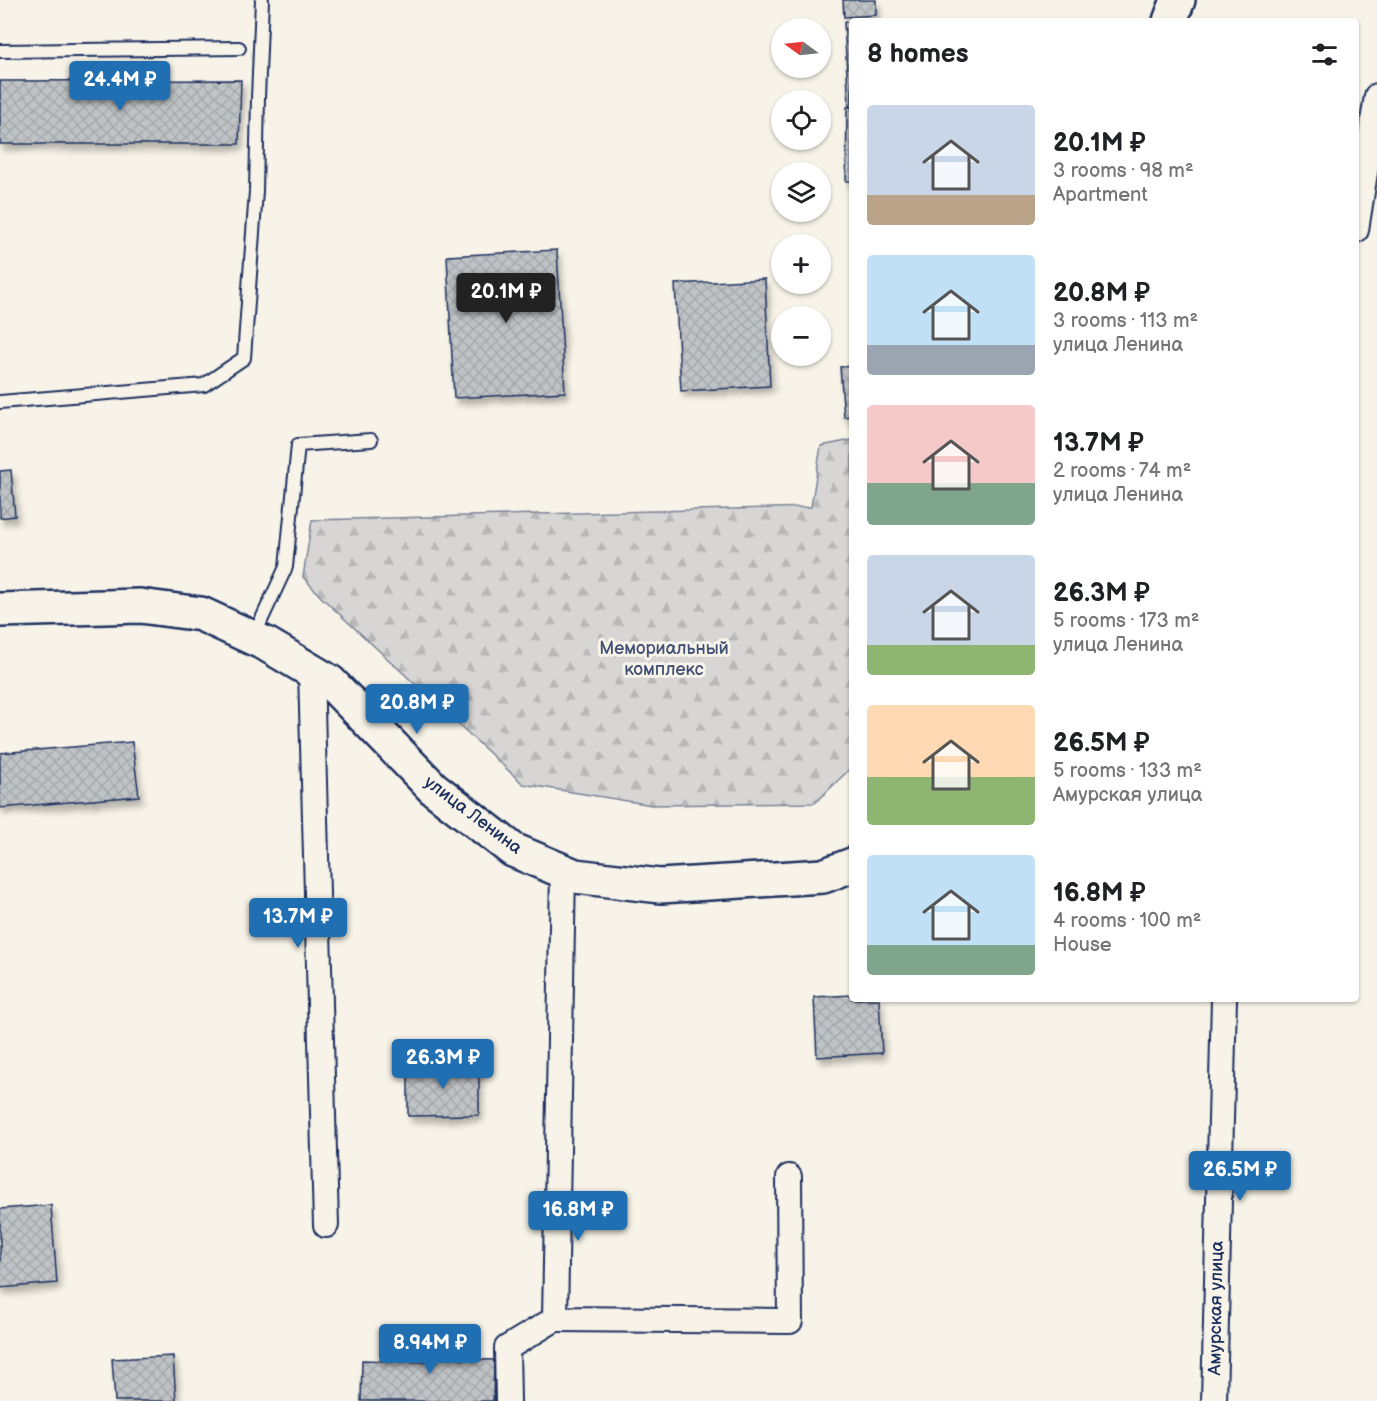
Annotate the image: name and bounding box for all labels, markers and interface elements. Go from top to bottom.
north arrow [771,18,831,78]
map controls [771,18,831,366]
icon: filters [1308,38,1341,71]
text: 8 homes [867,39,969,70]
pin: 24.4M ₽ [65,61,175,112]
text: 24.4M ₽ [83,68,157,92]
button: locate [771,90,831,150]
text: 20.1M ₽ [1053,128,1146,159]
icon: home [915,129,987,201]
text: 3 rooms · 98 m² [1053,159,1194,183]
button: layers [771,162,831,222]
text: Apartment [1053,183,1148,207]
button: + [771,234,831,294]
pin: 20.1M ₽ [451,273,561,324]
text: 20.8M ₽ [1053,278,1150,309]
icon: home [915,279,987,351]
text: 20.1M ₽ [470,280,542,304]
button: − [771,306,831,366]
text: 3 rooms · 113 m² [1053,309,1198,333]
text: улица Ленина [1053,333,1183,357]
text: 13.7M ₽ [1053,428,1144,459]
icon: home [915,429,987,501]
text: 2 rooms · 74 m² [1053,459,1191,483]
text: улица Ленина [1053,483,1183,507]
text: 26.3M ₽ [1053,578,1150,609]
icon: home [915,579,987,651]
text: 5 rooms · 173 m² [1053,609,1199,633]
text: улица Ленина [1053,633,1183,657]
park label: Мемориальный комплекс [599,638,729,680]
pin: 20.8M ₽ [362,684,472,735]
text: 20.8M ₽ [380,691,454,715]
text: 26.5M ₽ [1053,728,1150,759]
icon: home [915,729,987,801]
text: 5 rooms · 133 m² [1053,759,1202,783]
street label: улица Ленина [420,771,526,859]
text: Амурская улица [1053,783,1203,807]
text: 16.8M ₽ [1053,878,1146,909]
icon: home [915,879,987,951]
pin: 13.7M ₽ [243,898,353,949]
text: 13.7M ₽ [263,905,333,929]
text: 4 rooms · 100 m² [1053,909,1201,933]
text: House [1053,933,1112,957]
pin: 26.3M ₽ [388,1039,498,1090]
text: 26.3M ₽ [406,1046,480,1070]
pin: 26.5M ₽ [1185,1151,1295,1202]
text: 26.5M ₽ [1203,1158,1277,1182]
pin: 16.8M ₽ [523,1191,633,1242]
text: 16.8M ₽ [542,1198,614,1222]
street label: Амурская улица [1204,1240,1228,1376]
pin: 8.94M ₽ [375,1324,485,1375]
text: 8.94M ₽ [393,1331,467,1355]

